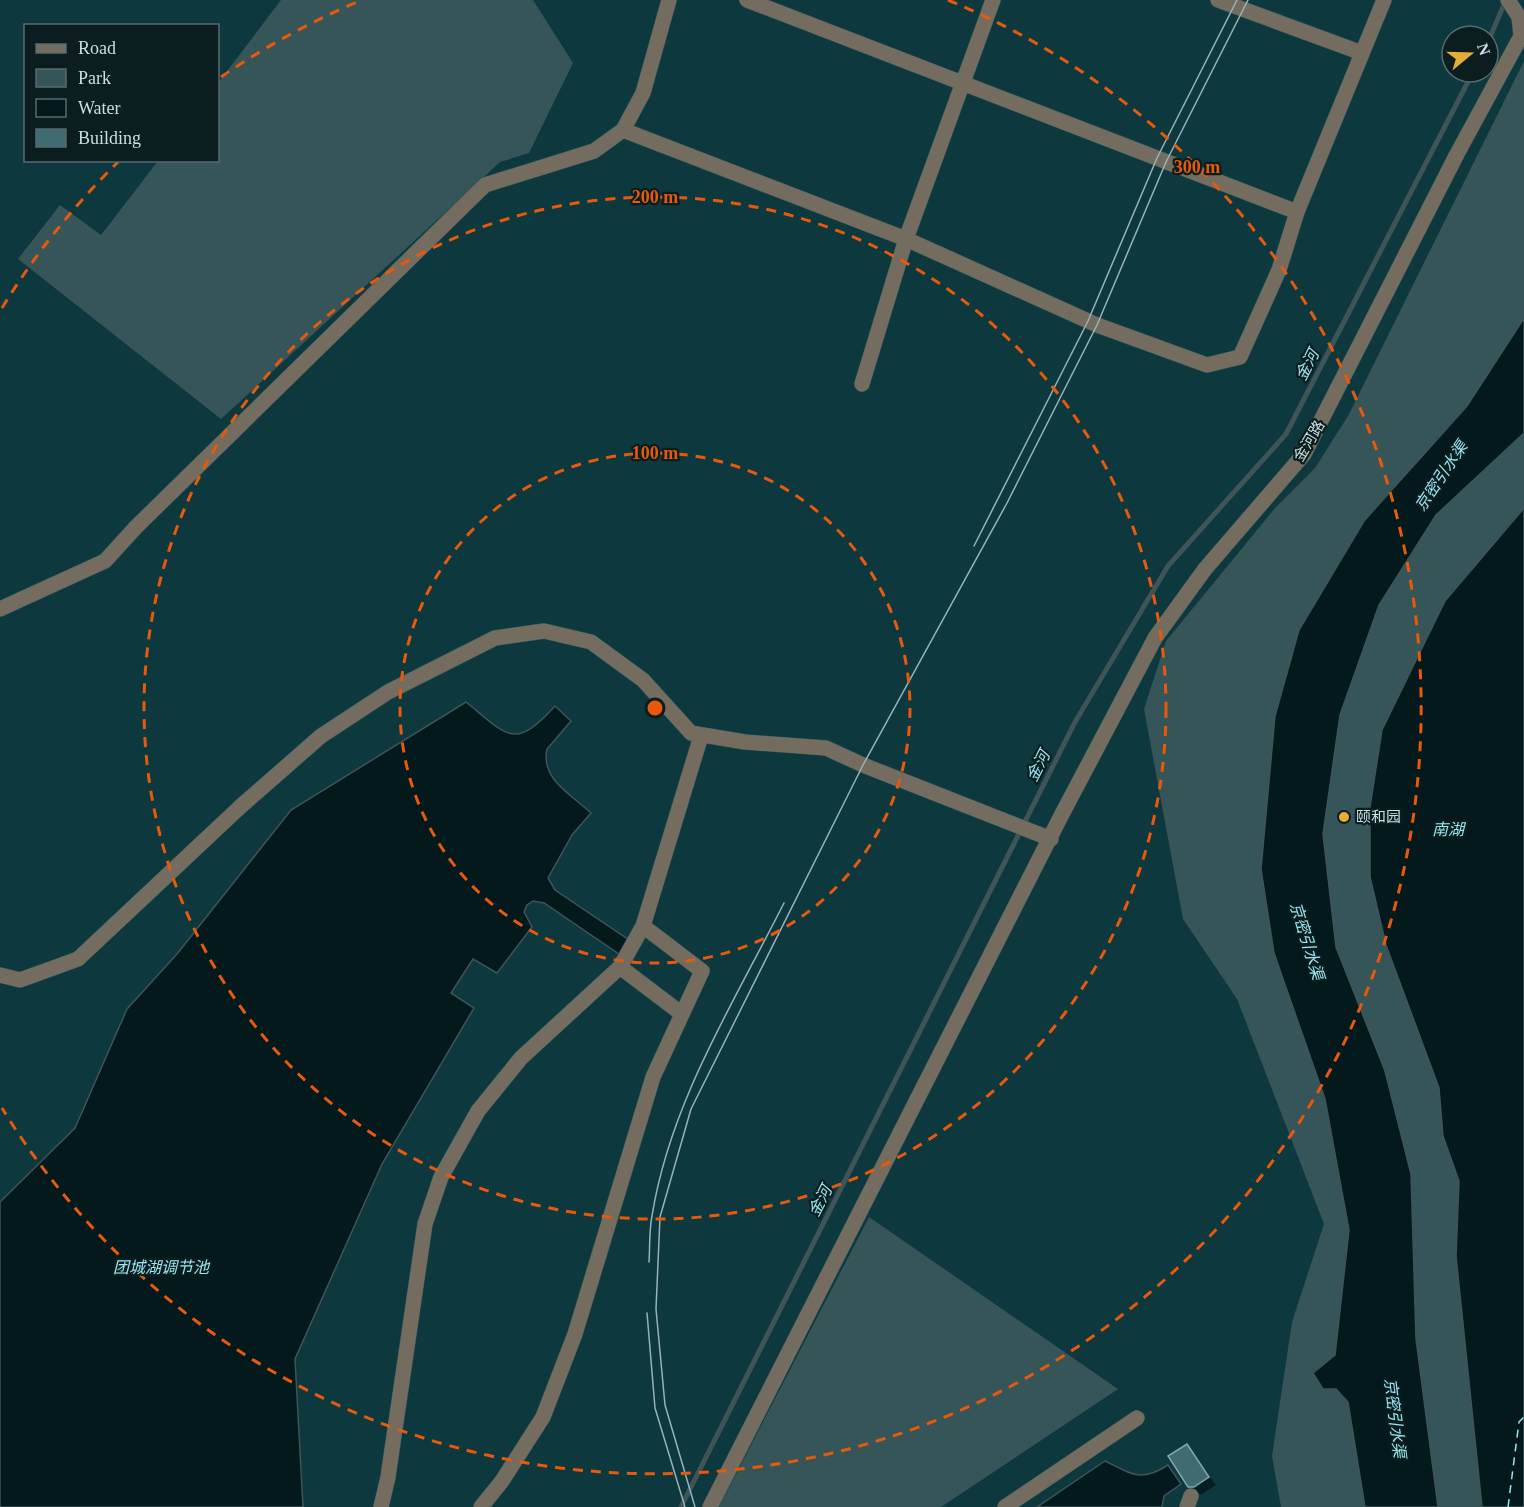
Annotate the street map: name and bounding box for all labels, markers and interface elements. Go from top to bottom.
legend [24,24,219,162]
north arrow [1440,24,1500,84]
text: Road [78,38,116,58]
text: N [1474,41,1494,58]
text: Park [78,68,111,88]
text: Water [78,98,121,118]
text: Building [78,128,141,148]
text: 300 m [1174,157,1220,177]
text: 200 m [632,187,678,207]
water label: 金河 [1292,344,1323,383]
street label: 金河路 [1291,418,1327,464]
water label: 京密引水渠 [1412,436,1472,514]
text: 100 m [632,443,678,463]
centre of rings [645,698,665,718]
water label: 金河 [1023,745,1054,784]
place label: 颐和园 [1356,809,1401,825]
marker: 颐和园 [1337,810,1351,824]
water label: 南湖 [1432,821,1467,838]
water label: 京密引水渠 [1287,900,1327,984]
water label: 金河 [805,1180,836,1219]
water label: 团城湖调节池 [113,1259,211,1276]
water label: 京密引水渠 [1382,1377,1409,1461]

